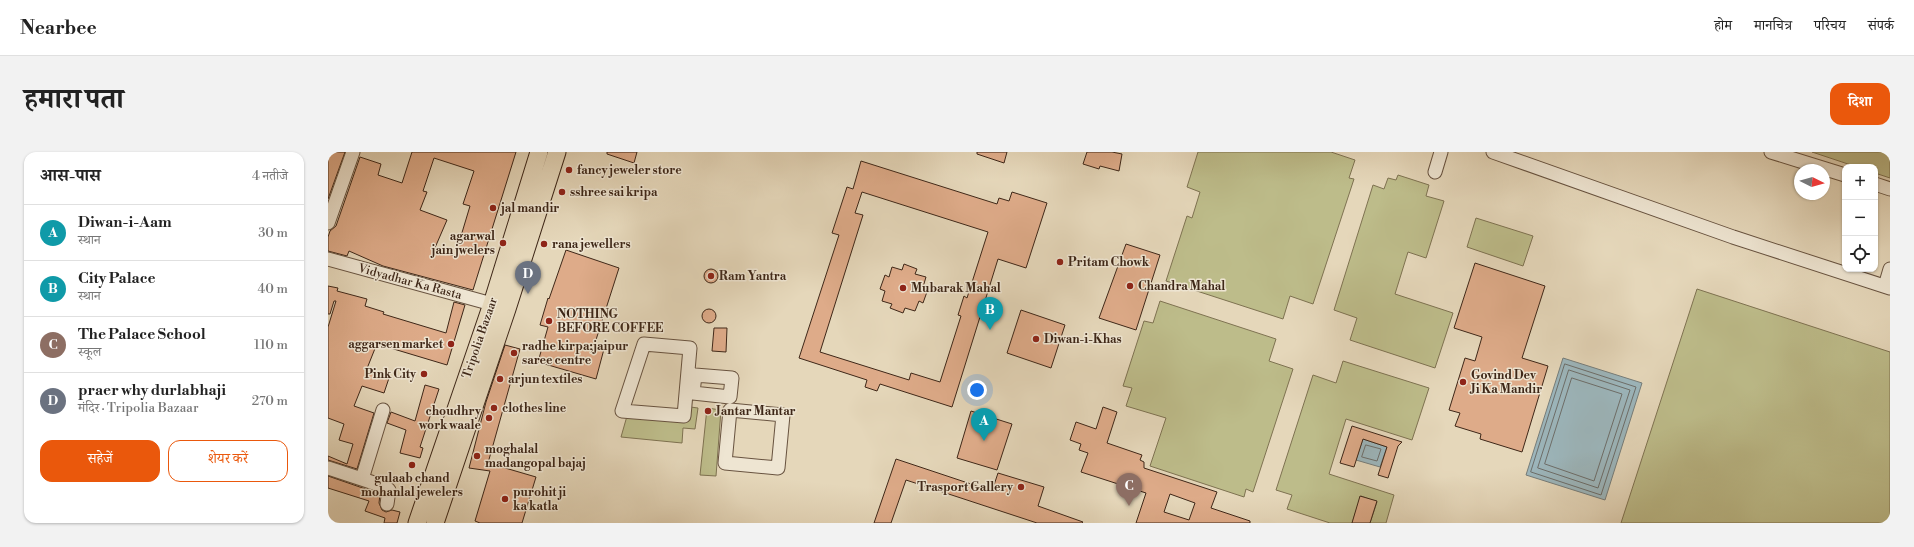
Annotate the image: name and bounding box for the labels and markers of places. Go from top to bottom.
place label: fancy jeweler store [577,163,682,178]
marker: fancy jeweler store [564,165,574,175]
place label: sshree sai kripa [570,185,658,200]
marker: sshree sai kripa [557,187,567,197]
place label: jal mandir [500,201,559,216]
marker: jal mandir [488,203,498,213]
place label: agarwal jain jwelers [431,229,495,258]
place label: rana jewellers [552,237,631,252]
marker: agarwal jain jwelers [498,238,508,248]
marker: rana jewellers [539,239,549,249]
place label: Pritam Chowk [1068,255,1150,270]
marker: Pritam Chowk [1055,257,1065,267]
pin: D [515,261,541,294]
place label: Ram Yantra [719,269,787,284]
marker: Ram Yantra [706,271,716,281]
place label: Chandra Mahal [1138,279,1225,294]
place label: Mubarak Mahal [911,281,1001,296]
marker: Chandra Mahal [1125,281,1135,291]
marker: Mubarak Mahal [898,283,908,293]
pin: B [977,297,1003,330]
place label: NOTHING BEFORE COFFEE [557,307,663,336]
marker: NOTHING BEFORE COFFEE [544,316,554,326]
place label: Diwan-i-Khas [1044,332,1122,347]
marker: Diwan-i-Khas [1031,334,1041,344]
place label: aggarsen market [348,337,444,352]
marker: aggarsen market [446,339,456,349]
place label: radhe kirpa;jaipur saree centre [522,339,628,368]
marker: radhe kirpa;jaipur saree centre [509,348,519,358]
place label: Pink City [364,367,417,382]
place label: Govind Dev Ji Ka Mandir [1469,368,1542,397]
marker: Pink City [419,369,429,379]
place label: arjun textiles [508,372,583,387]
marker: arjun textiles [495,374,505,384]
marker: Govind Dev Ji Ka Mandir [1458,377,1468,387]
place label: clothes line [502,401,567,416]
marker: clothes line [489,403,499,413]
place label: choudhry work waale [418,404,482,433]
place label: Jantar Mantar [714,404,796,419]
marker: Jantar Mantar [703,406,713,416]
pin: A [971,408,997,441]
marker: choudhry work waale [484,413,494,423]
place label: moghalal madangopal bajaj [485,442,586,471]
marker: moghalal madangopal bajaj [472,451,482,461]
marker: gulaab chand mohanlal jewelers [407,460,417,470]
place label: gulaab chand mohanlal jewelers [361,471,463,500]
pin: C [1116,473,1142,506]
place label: Trasport Gallery [917,480,1014,495]
marker: Trasport Gallery [1016,482,1026,492]
place label: purohit ji ka katla [513,485,566,514]
marker: purohit ji ka katla [500,494,510,504]

